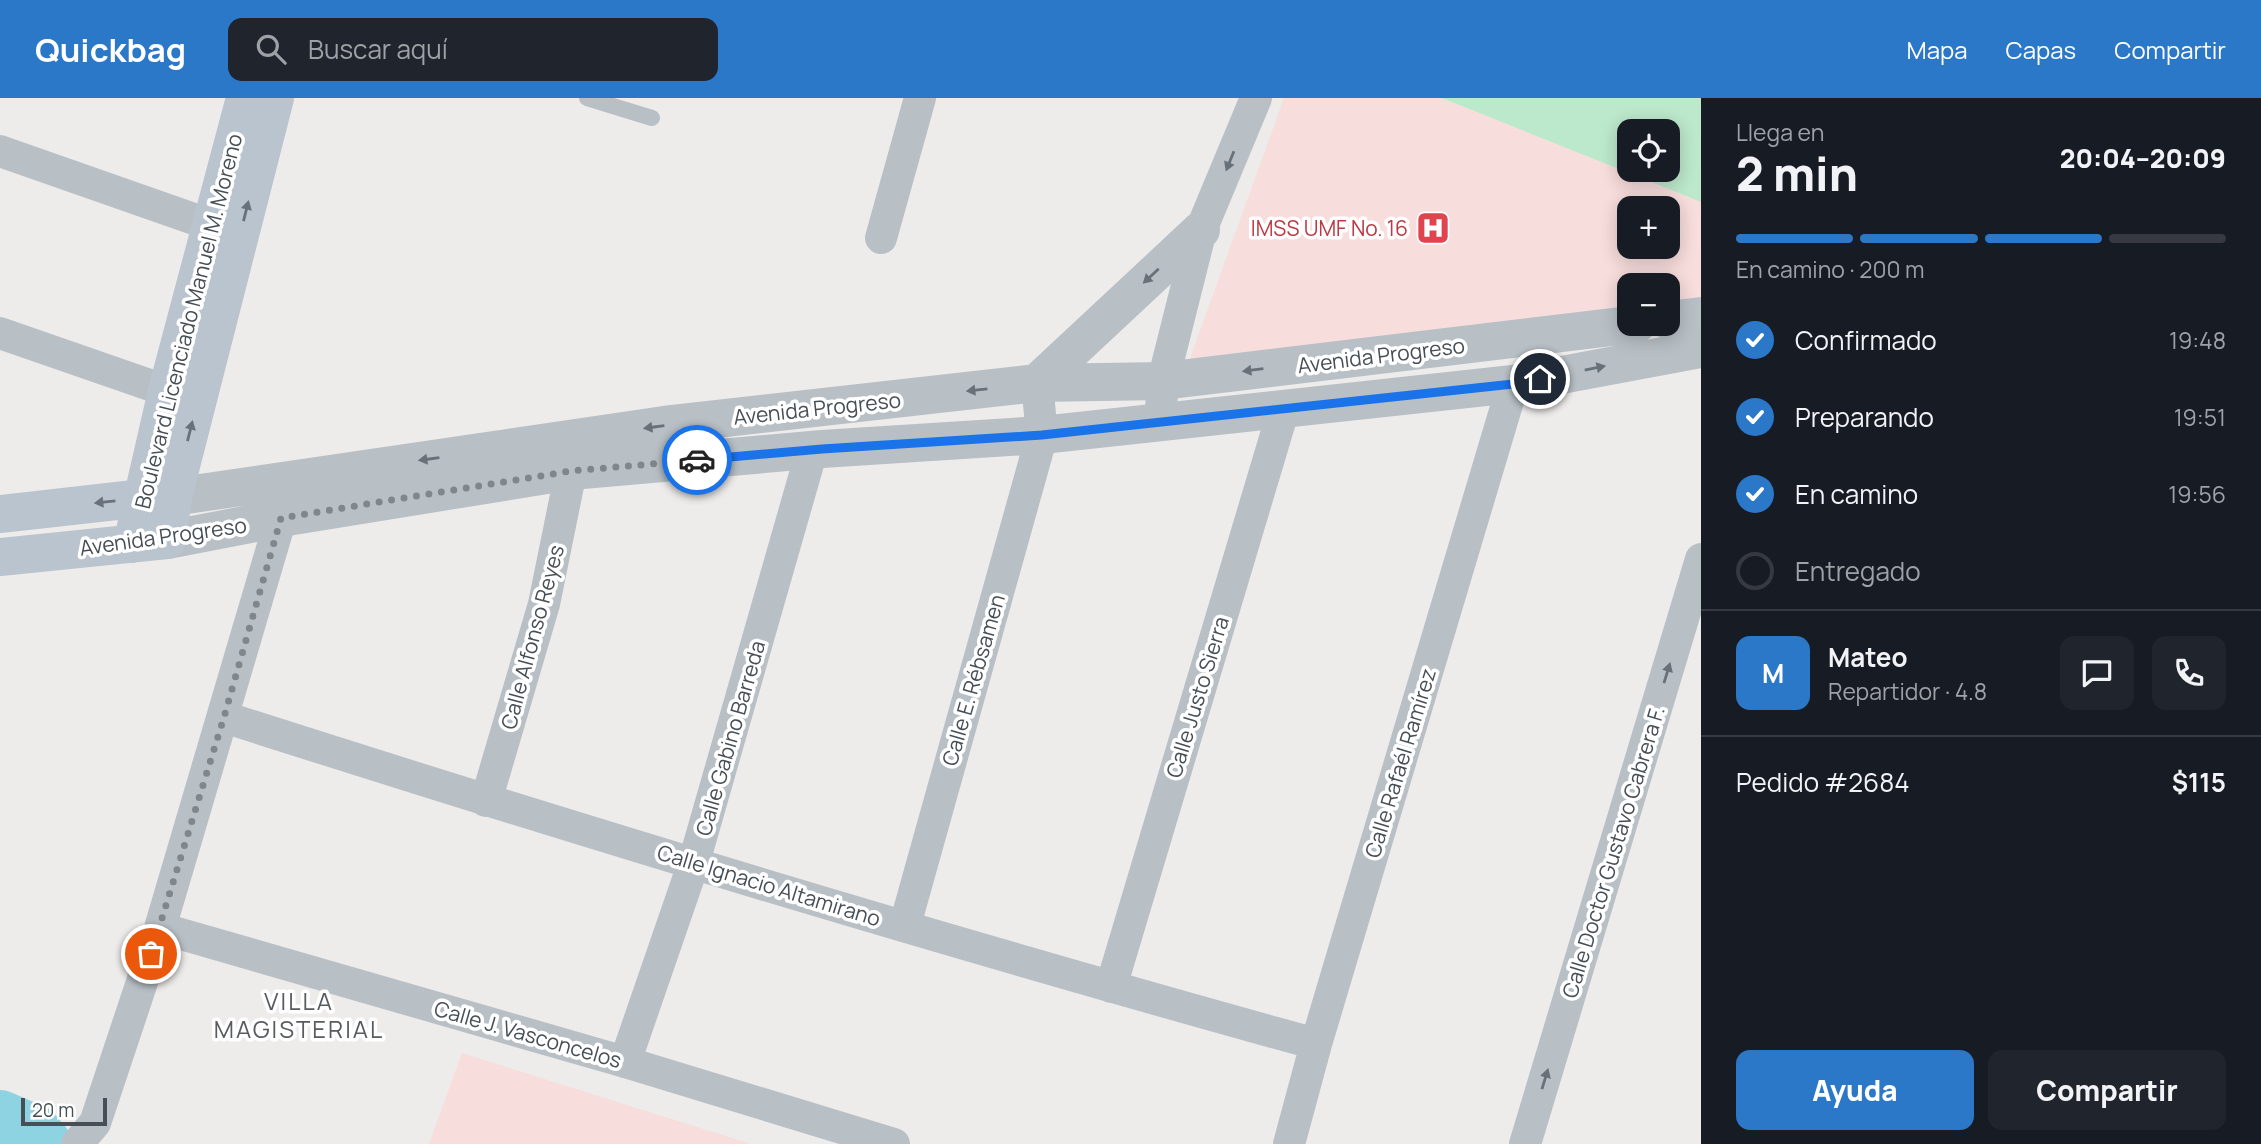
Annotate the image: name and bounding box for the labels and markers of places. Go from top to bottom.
hospital icon: IMSS UMF No. 16 [1414,209,1452,247]
place label: IMSS UMF No. 16 [1251,214,1408,242]
pin [1510,349,1570,409]
pin [121,924,181,984]

